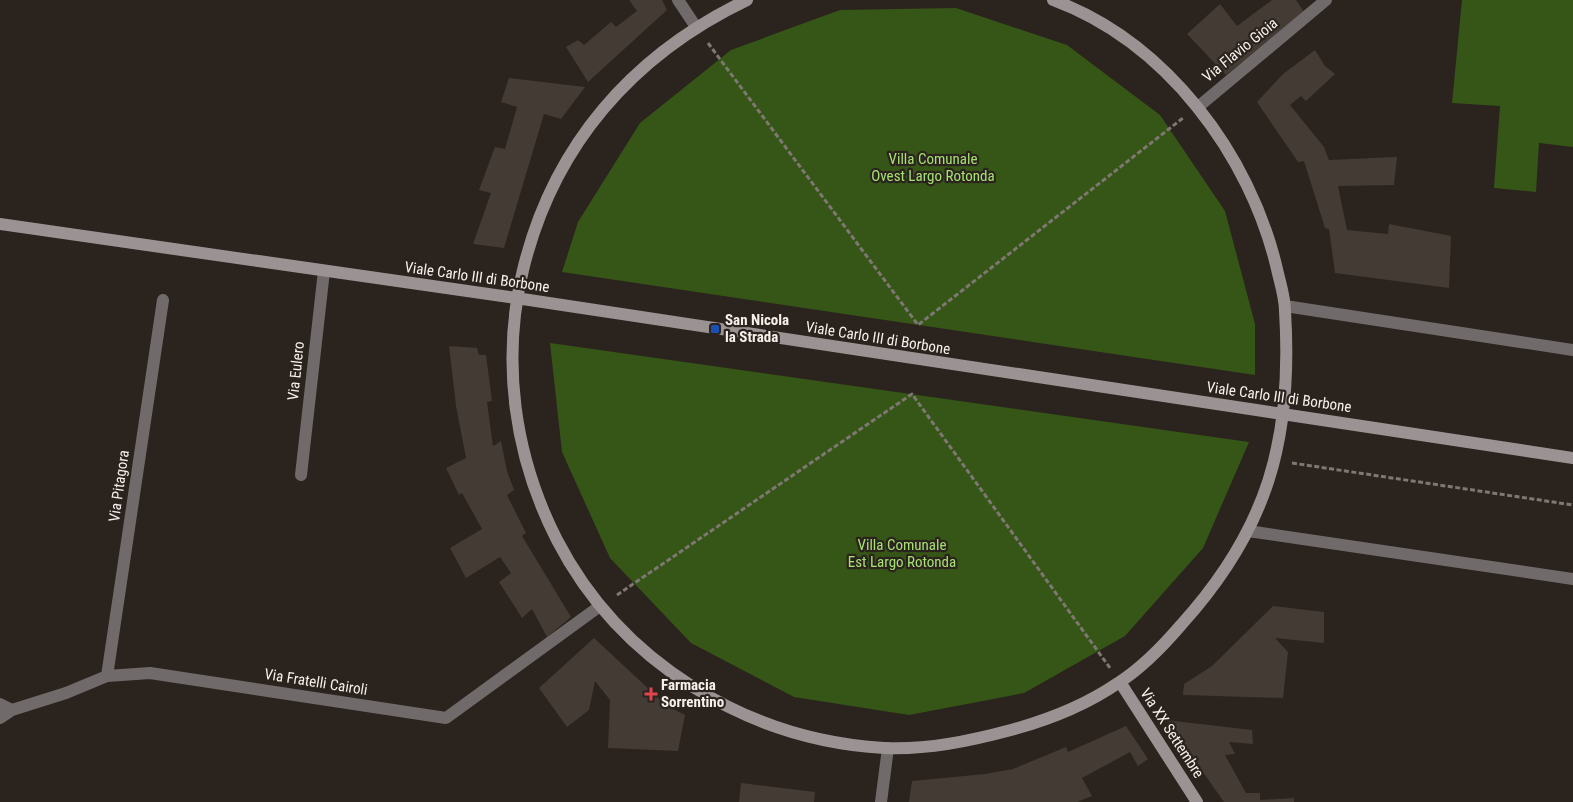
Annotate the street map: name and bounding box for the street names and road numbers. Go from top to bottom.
street label: Via Flavio Gioia [1199,14,1281,86]
street label: Viale Carlo III di Borbone [403,258,551,296]
street label: Viale Carlo III di Borbone [804,318,952,358]
street label: Via Eulero [284,340,308,402]
street label: Viale Carlo III di Borbone [1205,378,1353,416]
street label: Via Pitagora [105,449,133,523]
street label: Via Fratelli Cairoli [263,665,369,699]
street label: Via XX Settembre [1136,685,1208,781]

